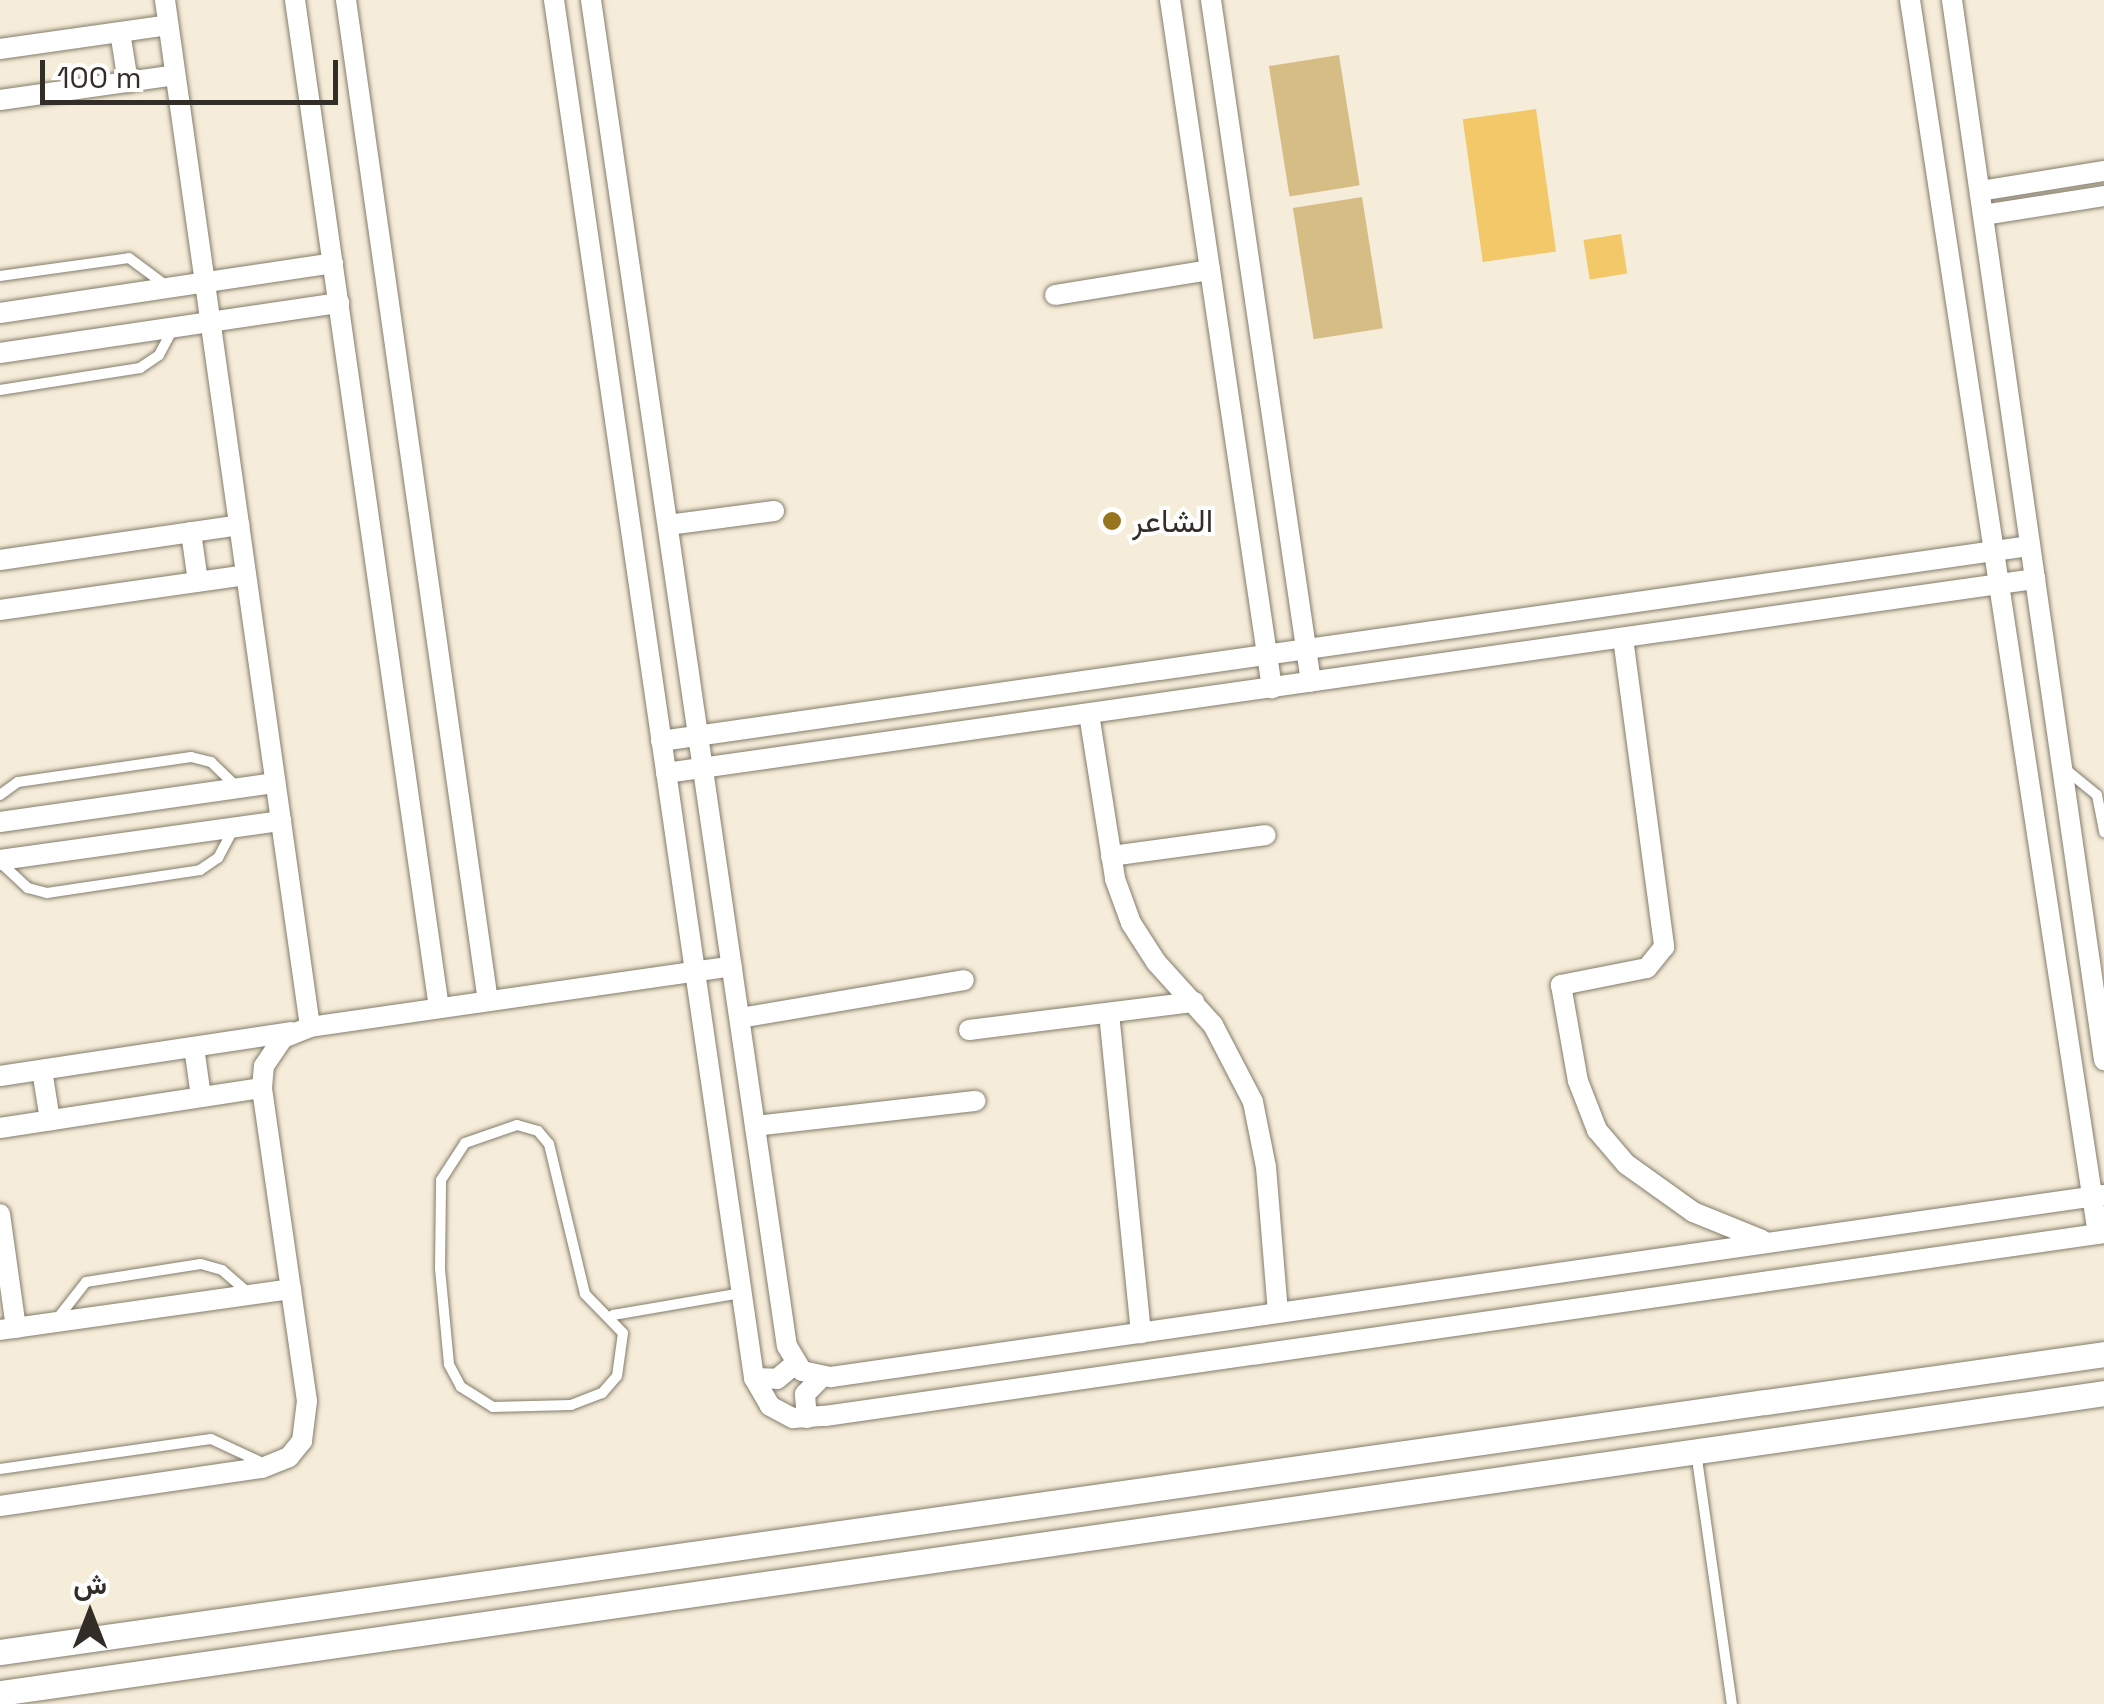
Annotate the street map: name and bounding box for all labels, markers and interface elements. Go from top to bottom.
scale bar [45,40,342,102]
text: 100 m [57,58,142,97]
place label: الشاعر [1132,502,1213,540]
marker: الشاعر [1101,510,1123,532]
north arrow [40,1564,140,1664]
text: ش [73,1566,107,1602]

